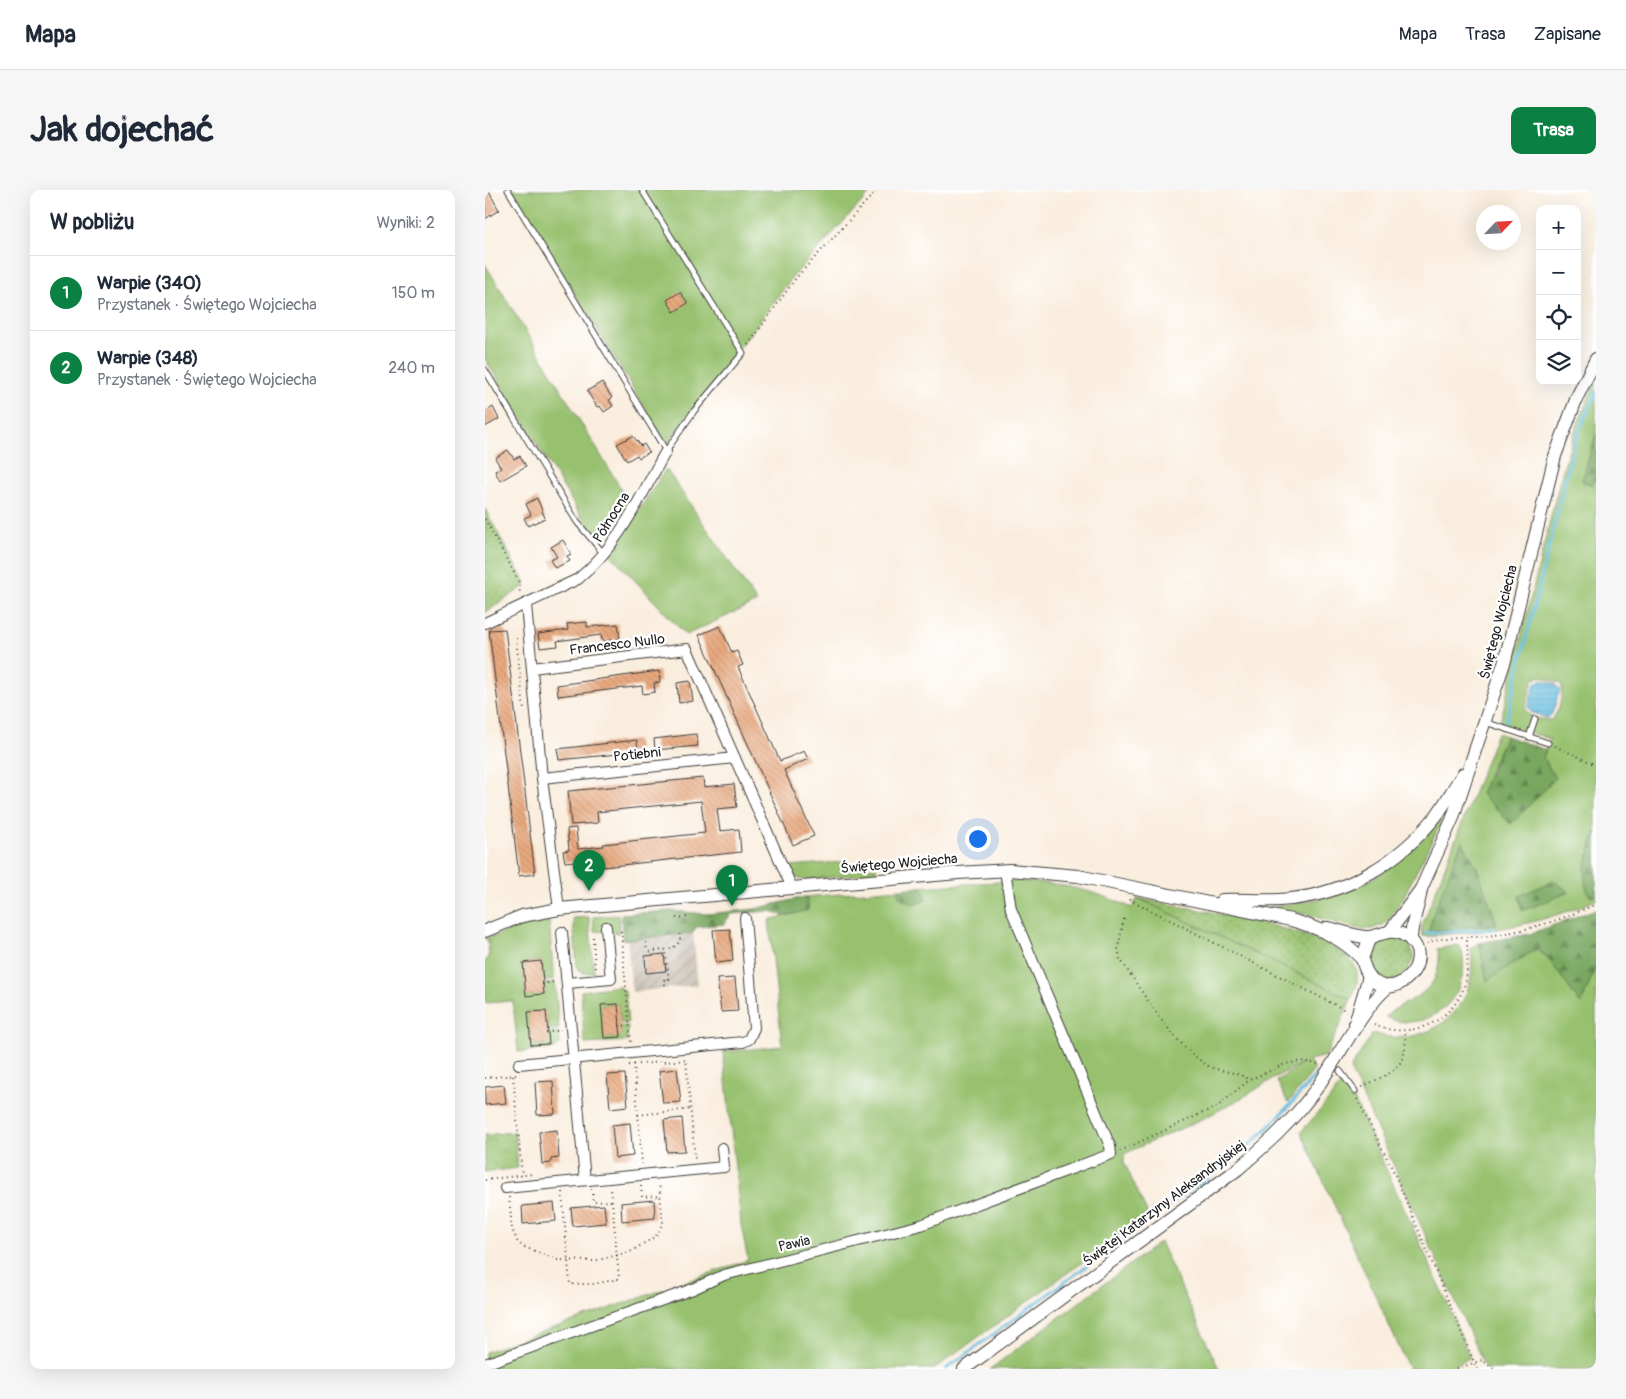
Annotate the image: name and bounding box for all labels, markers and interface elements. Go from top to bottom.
text: Mapa [25,20,76,49]
text: Mapa [1399,23,1437,46]
text: Trasa [1465,23,1506,46]
text: Zapisane [1534,23,1601,46]
button: Trasa [1511,107,1596,154]
text: Jak dojechać [30,108,214,152]
north arrow [1476,205,1521,250]
map controls [1536,205,1581,385]
button: + [1536,205,1581,250]
text: W pobliżu [50,209,134,236]
text: Wyniki: 2 [376,213,435,233]
button: − [1536,250,1581,295]
text: Warpie (340) [97,271,202,295]
text: 1 [63,283,69,303]
text: 150 m [391,283,435,303]
text: Przystanek · Świętego Wojciecha [97,295,317,315]
button: locate [1536,295,1581,340]
button: layers [1536,340,1581,385]
text: Warpie (348) [97,346,199,370]
text: 2 [62,358,70,378]
text: 240 m [388,358,435,378]
text: Przystanek · Świętego Wojciecha [97,370,317,390]
street label: Północna [589,489,634,546]
street label: Świętego Wojciecha [1475,563,1521,681]
street label: Francesco Nullo [568,630,666,659]
street label: Potiebni [613,744,662,765]
your location [965,826,991,852]
street label: Świętego Wojciecha [840,849,958,877]
pin: 2 [573,850,605,891]
pin: 1 [716,865,748,906]
street label: Świętej Katarzyny Aleksandryjskiej [1079,1136,1249,1270]
street label: Pawia [777,1232,812,1255]

